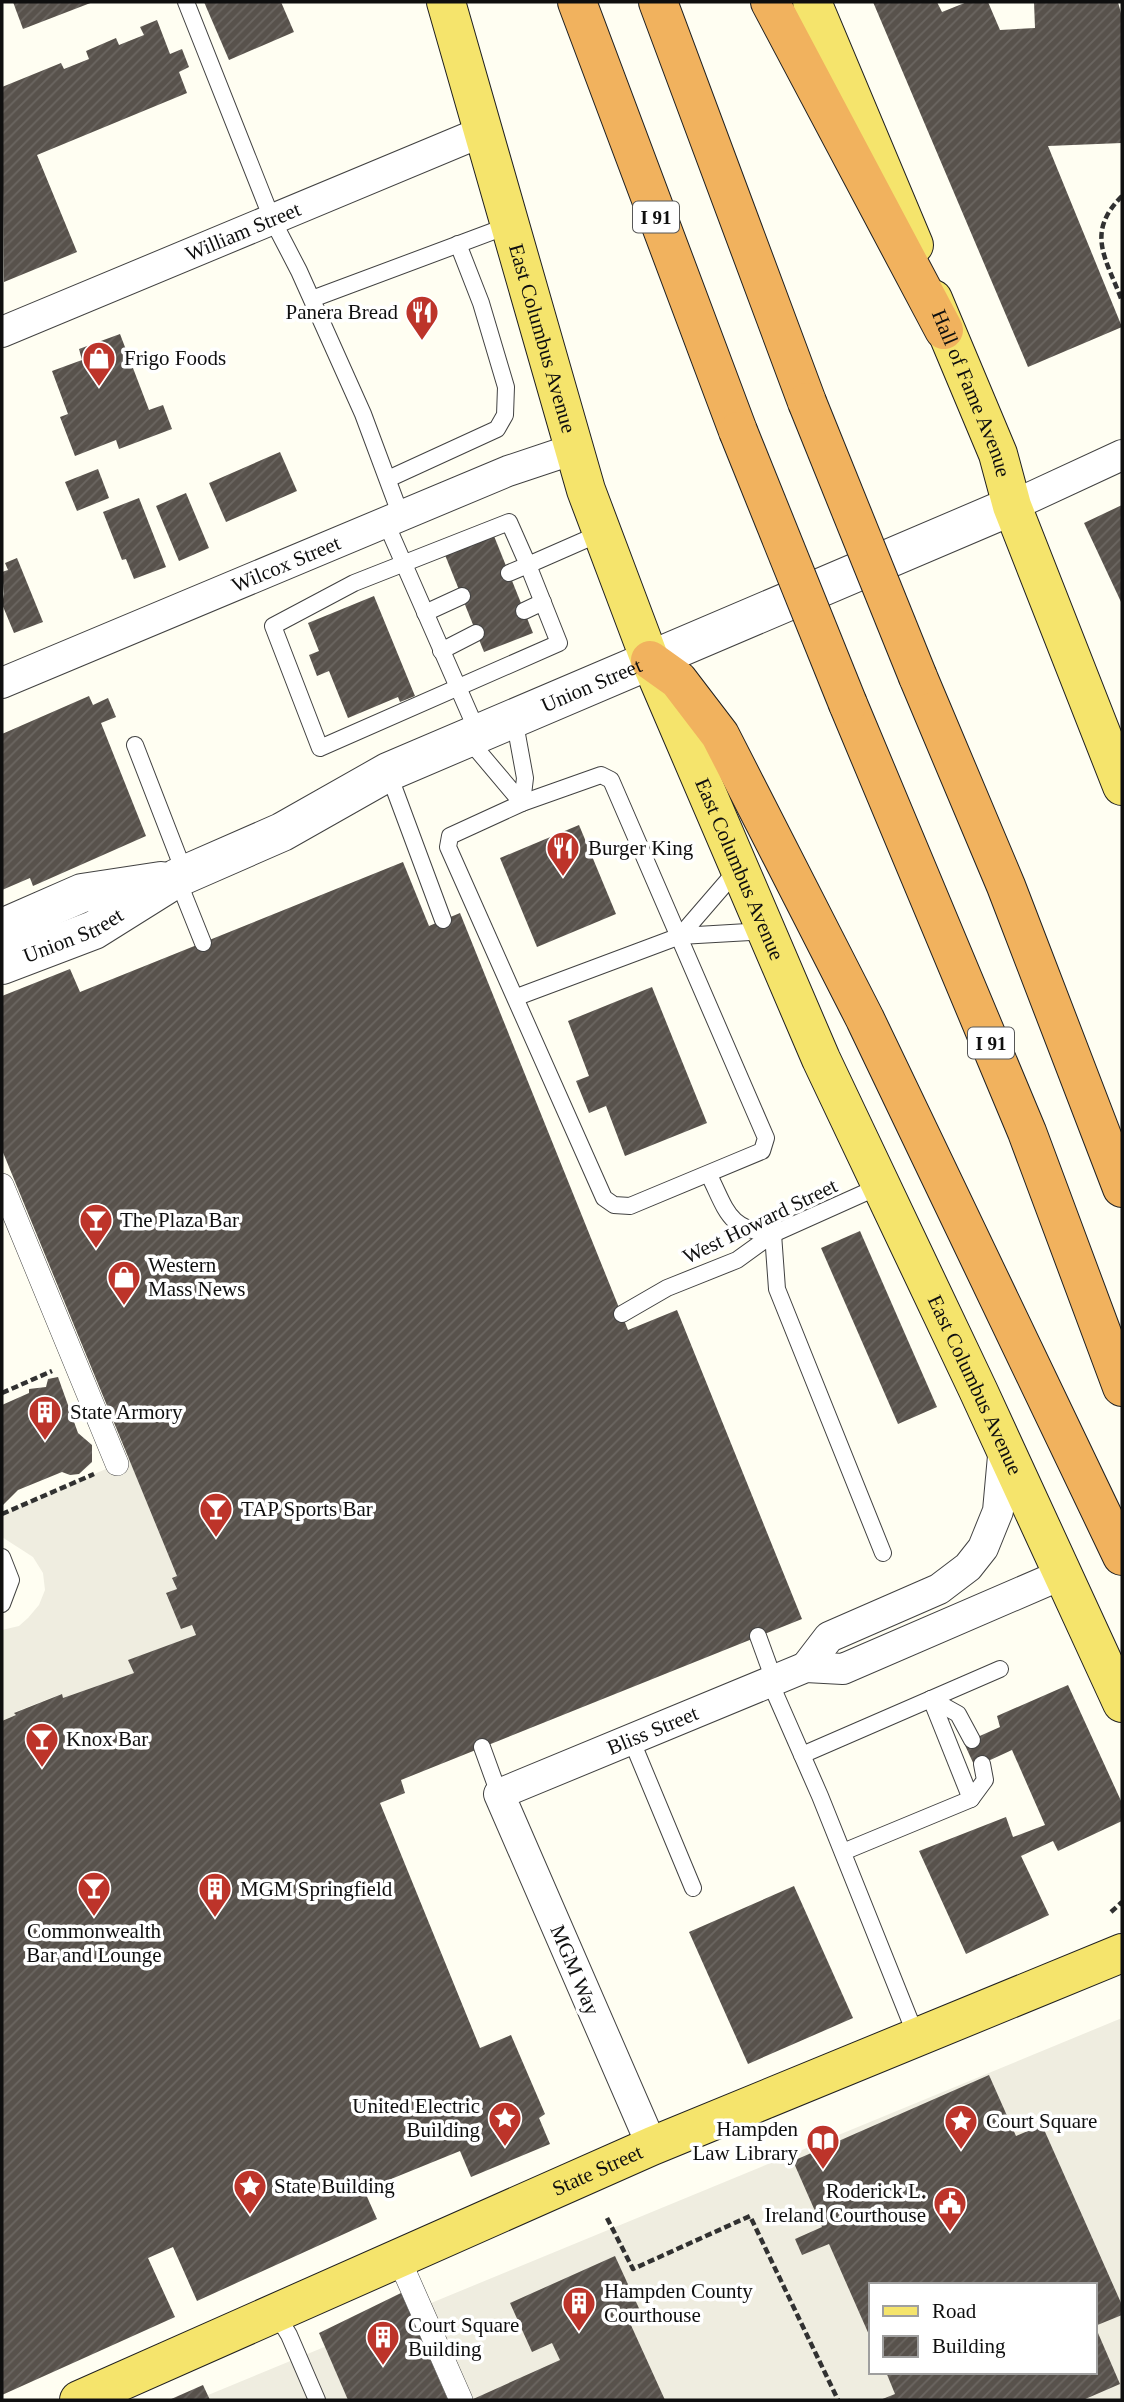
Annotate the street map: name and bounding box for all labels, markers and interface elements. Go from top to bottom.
street label: William Street [182,197,304,266]
road number: I 91 [633,202,679,232]
street label: East Columbus Avenue [504,241,581,436]
restaurant icon: Panera Bread [403,293,441,342]
place label: Panera Bread [285,300,398,324]
street label: Hall of Fame Avenue [927,306,1016,480]
shop icon: Frigo Foods [80,339,118,388]
place label: Frigo Foods [124,346,226,370]
street label: Wilcox Street [228,531,344,597]
street label: Union Street [538,653,645,717]
street label: East Columbus Avenue [690,775,789,964]
restaurant icon: Burger King [544,829,582,878]
place label: Burger King [588,836,694,860]
street label: Union Street [20,903,128,968]
road number: I 91 [968,1028,1014,1058]
street label: West Howard Street [679,1173,841,1269]
bar icon: The Plaza Bar [77,1201,115,1250]
place label: The Plaza Bar [120,1208,239,1232]
place label: Western Mass News [148,1253,245,1301]
shop icon: Western Mass News [105,1258,143,1307]
street label: East Columbus Avenue [923,1291,1027,1479]
building icon: State Armory [26,1393,64,1442]
place label: State Armory [70,1400,183,1424]
bar icon: TAP Sports Bar [197,1490,235,1539]
place label: TAP Sports Bar [241,1497,373,1521]
street label: Bliss Street [603,1701,702,1760]
bar icon: Knox Bar [23,1720,61,1769]
place label: Knox Bar [66,1727,148,1751]
bar icon: Commonwealth Bar and Lounge [75,1869,113,1918]
building icon: MGM Springfield [196,1870,234,1919]
place label: MGM Springfield [240,1877,393,1901]
place label: Commonwealth Bar and Lounge [26,1919,162,1967]
street label: MGM Way [545,1921,605,2019]
place label: United Electric Building [352,2094,480,2142]
place icon: United Electric Building [486,2099,524,2148]
place icon: Court Square [942,2102,980,2151]
place label: Court Square [986,2109,1097,2133]
place label: Hampden Law Library [692,2117,798,2165]
library icon: Hampden Law Library [804,2122,842,2171]
street label: State Street [548,2140,646,2201]
place icon: State Building [231,2167,269,2216]
place label: State Building [274,2174,395,2198]
place label: Roderick L. Ireland Courthouse [764,2179,926,2227]
public building icon: Roderick L. Ireland Courthouse [931,2184,969,2233]
place label: Hampden County Courthouse [604,2279,753,2327]
legend [869,2283,1096,2374]
building icon: Hampden County Courthouse [560,2284,598,2333]
text: Road [932,2299,977,2323]
place label: Court Square Building [408,2313,519,2361]
building icon: Court Square Building [364,2318,402,2367]
text: Building [932,2334,1006,2358]

